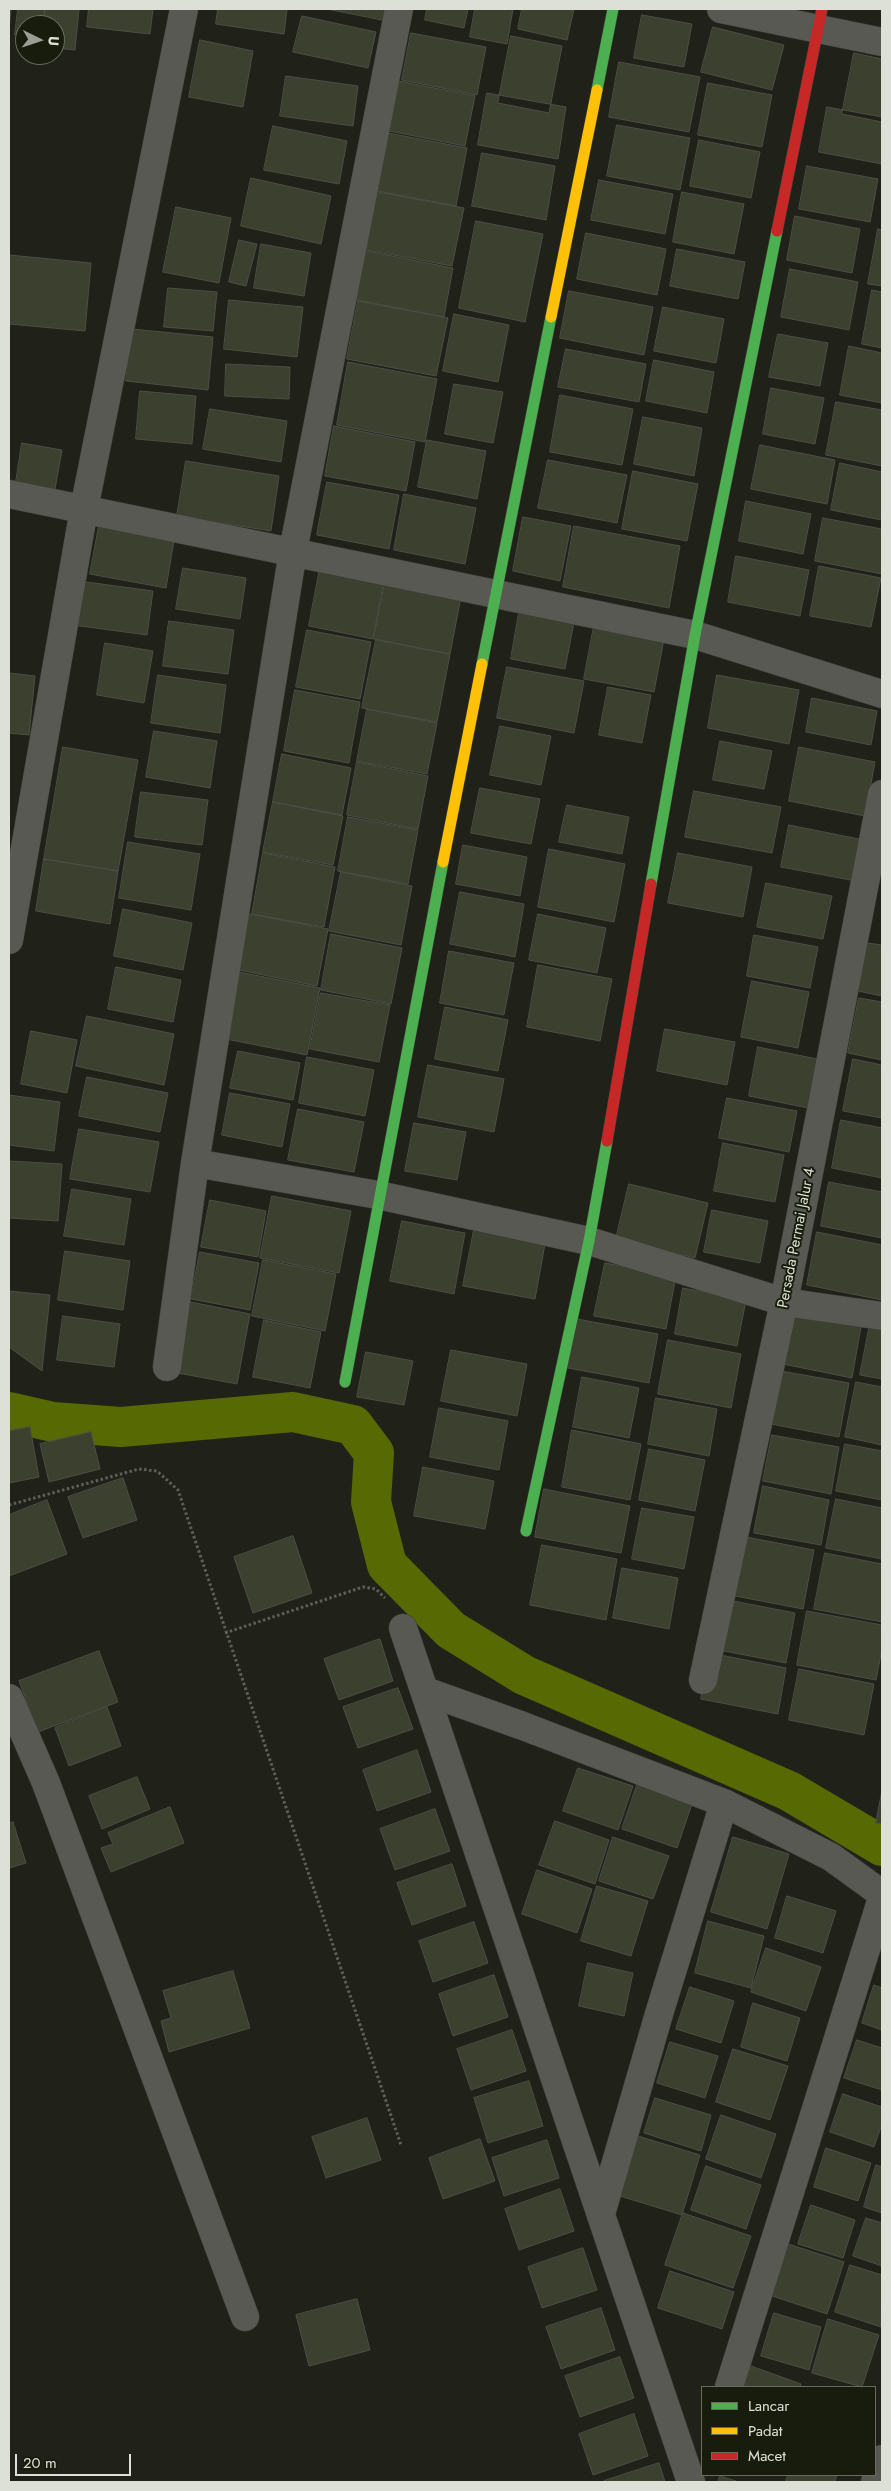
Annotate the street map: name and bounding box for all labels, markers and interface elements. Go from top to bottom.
north arrow [15,15,65,65]
text: U [44,35,64,47]
street label: Persada Permai Jalur 4 [775,1166,819,1310]
legend [701,2386,876,2476]
text: Lancar [748,2395,789,2417]
text: Padat [748,2420,782,2442]
scale bar [18,2444,134,2476]
text: Macet [748,2445,786,2467]
text: 20 m [23,2452,57,2474]

